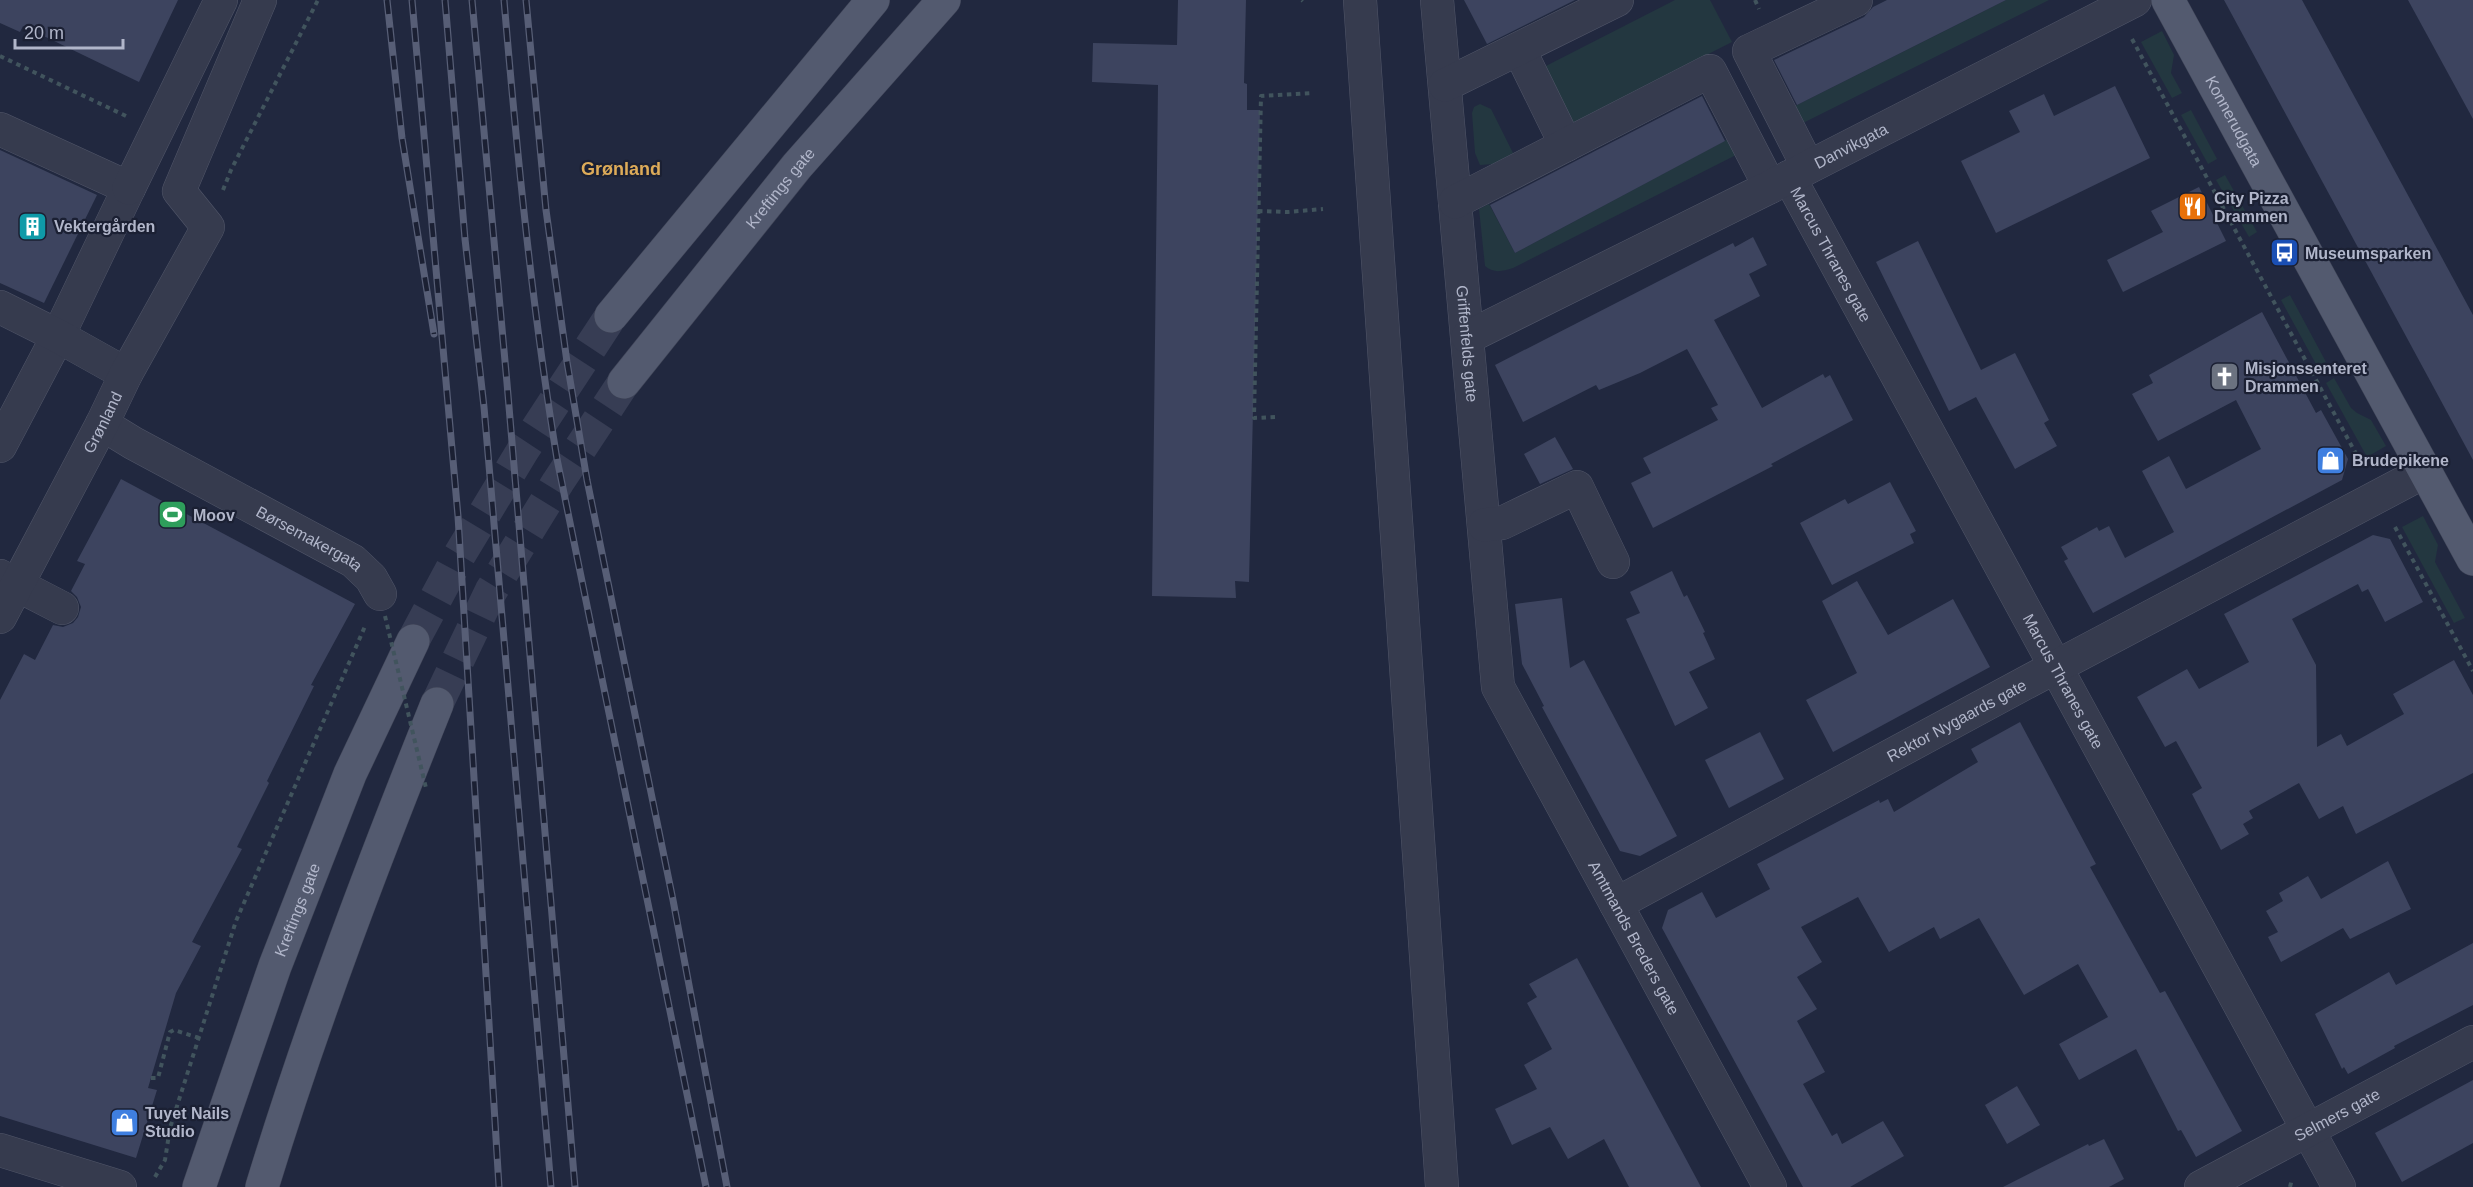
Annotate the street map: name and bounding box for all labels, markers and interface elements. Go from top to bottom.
scale bar [15,12,123,50]
text: 20 m [24,23,64,43]
street label: Konnerudgata [2202,73,2265,170]
street label: Danvikgata [1812,120,1891,172]
street label: Kreftings gate [743,144,818,232]
district label: Grønland [581,159,661,179]
street label: Marcus Thranes gate [1787,184,1874,325]
place label: City Pizza Drammen [2214,190,2289,225]
restaurant icon: City Pizza Drammen [2177,191,2209,223]
building icon: Vektergården [17,210,49,242]
place label: Vektergården [54,218,155,235]
bus stop icon: Museumsparken [2268,237,2300,269]
place label: Museumsparken [2305,245,2431,262]
street label: Griffenfelds gate [1453,285,1481,403]
place label: Misjonssenteret Drammen [2245,360,2367,395]
church icon: Misjonssenteret Drammen [2208,361,2240,393]
street label: Grønland [80,389,125,456]
shop icon: Brudepikene [2315,444,2347,476]
place label: Brudepikene [2352,452,2449,469]
sports icon: Moov [156,499,188,531]
street label: Børsemakergata [253,503,366,575]
place label: Moov [193,507,235,524]
street label: Marcus Thranes gate [2020,611,2107,752]
street label: Rektor Nygaards gate [1884,676,2029,765]
street label: Amtmands Breders gate [1585,858,1683,1018]
street label: Kreftings gate [272,861,323,959]
street label: Selmers gate [2292,1085,2383,1145]
place label: Tuyet Nails Studio [145,1105,229,1140]
shop icon: Tuyet Nails Studio [108,1106,140,1138]

